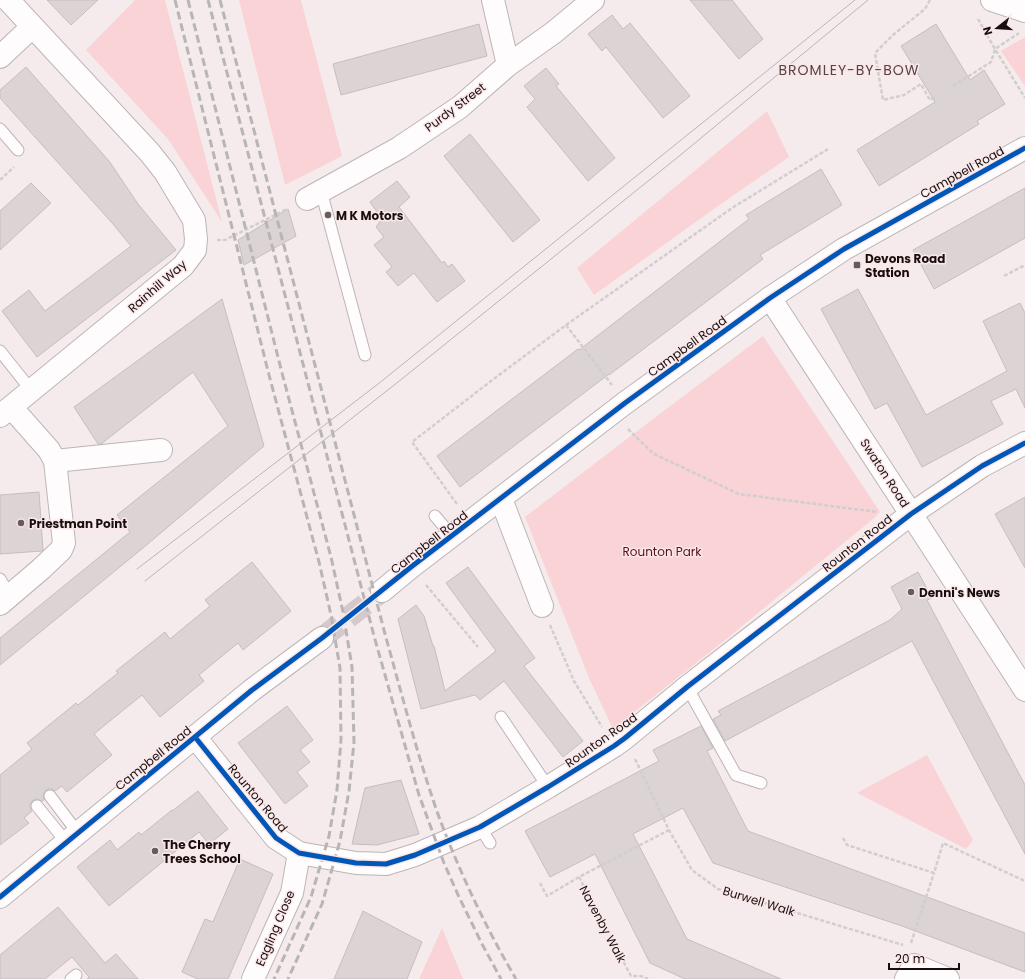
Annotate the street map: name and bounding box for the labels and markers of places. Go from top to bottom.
place label: M K Motors [336,207,404,224]
marker: M K Motors [323,210,333,220]
place label: Devons Road Station [865,250,945,281]
marker: Devons Road Station [852,260,862,270]
place label: Priestman Point [29,515,127,532]
marker: Priestman Point [16,518,26,528]
place label: Denni's News [919,584,1001,601]
marker: Denni's News [906,587,916,597]
place label: The Cherry Trees School [163,836,241,867]
marker: The Cherry Trees School [150,846,160,856]

